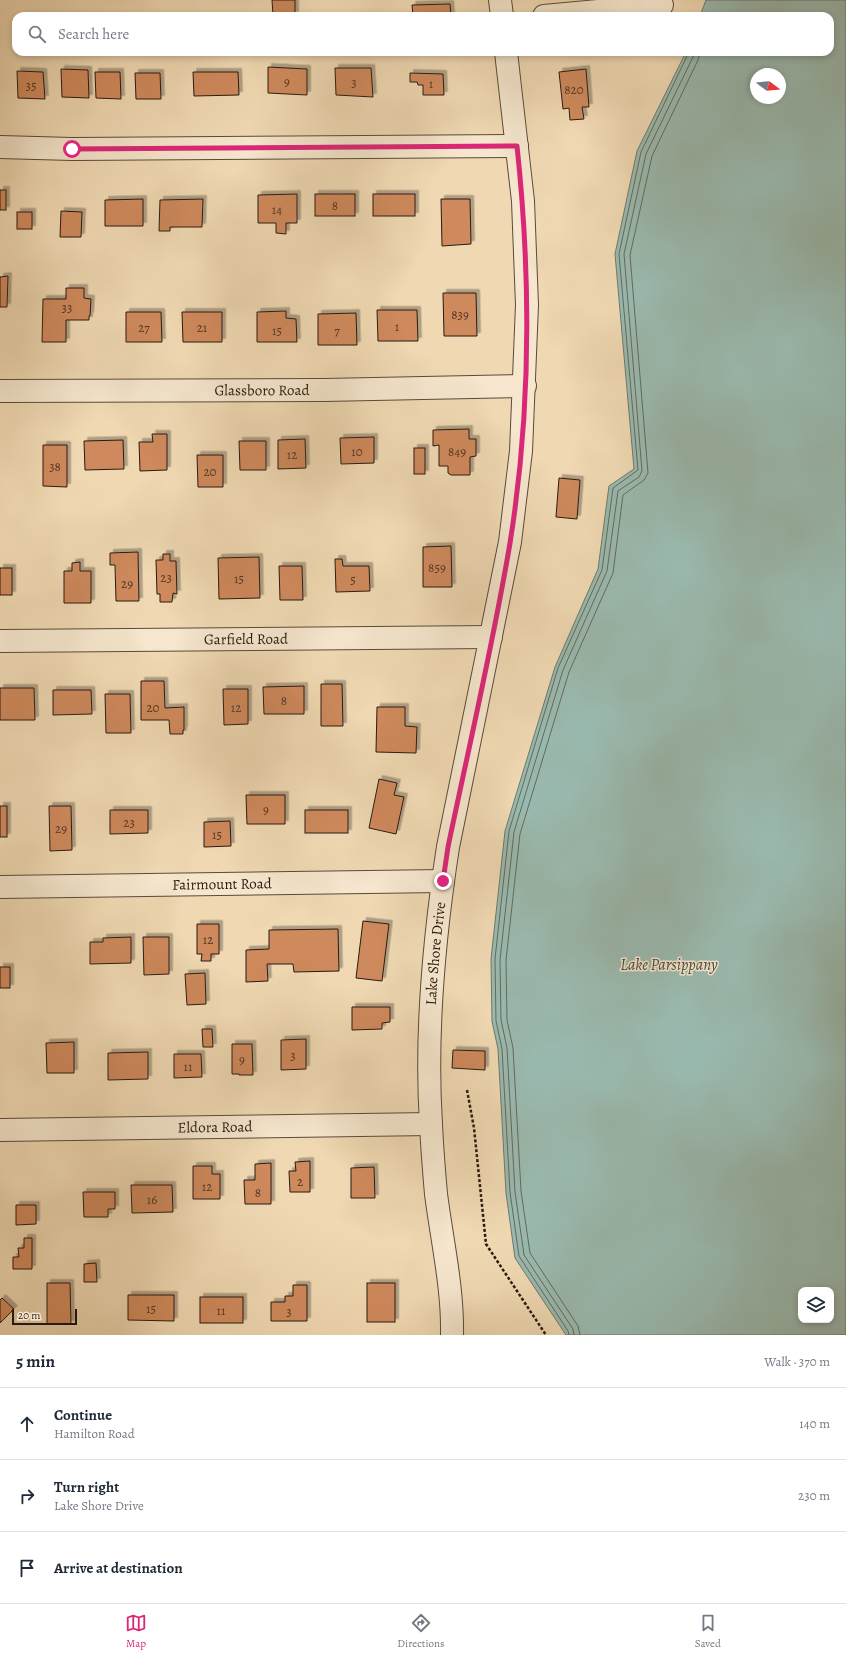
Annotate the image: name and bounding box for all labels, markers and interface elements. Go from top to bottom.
search box [12,12,834,56]
icon: search [26,23,48,45]
text: Search here [58,24,129,44]
north arrow [750,68,786,104]
house number: 9 [284,73,290,90]
house number: 3 [351,74,357,91]
house number: 1 [429,75,434,92]
house number: 35 [26,77,37,94]
house number: 820 [564,81,584,98]
route start [63,140,81,158]
house number: 8 [332,197,338,214]
house number: 14 [272,201,282,218]
house number: 33 [62,299,72,316]
house number: 839 [451,306,469,323]
house number: 1 [395,318,400,335]
house number: 27 [138,319,150,336]
house number: 21 [197,319,208,336]
house number: 15 [272,322,282,339]
house number: 7 [334,322,340,339]
street label: Glassboro Road [214,380,310,400]
house number: 10 [351,443,363,460]
house number: 849 [448,443,466,460]
house number: 12 [287,446,297,463]
house number: 38 [49,458,61,475]
house number: 20 [203,463,217,480]
house number: 859 [428,559,446,576]
house number: 23 [160,569,172,586]
house number: 15 [234,570,244,587]
house number: 5 [350,571,356,588]
house number: 29 [121,575,133,592]
street label: Garfield Road [204,629,289,649]
house number: 8 [281,692,287,709]
house number: 20 [146,699,160,716]
house number: 12 [231,699,241,716]
house number: 9 [263,801,269,818]
house number: 23 [123,814,135,831]
house number: 29 [55,820,67,837]
house number: 15 [212,826,222,843]
route end [434,872,452,890]
street label: Fairmount Road [172,873,273,895]
street label: Lake Shore Drive [421,900,450,1006]
house number: 12 [203,931,213,948]
water label: Lake Parsippany [620,954,718,976]
house number: 3 [290,1047,296,1064]
house number: 9 [239,1051,245,1068]
house number: 11 [184,1058,193,1075]
street label: Eldora Road [177,1116,254,1138]
house number: 2 [297,1173,303,1190]
house number: 12 [202,1178,212,1195]
house number: 8 [255,1184,261,1201]
house number: 16 [147,1191,157,1208]
map controls [798,1287,834,1323]
button: layers [798,1287,834,1323]
house number: 15 [146,1300,156,1317]
house number: 11 [217,1302,226,1319]
house number: 3 [286,1303,292,1320]
scale bar [12,1307,77,1326]
text: 20 m [18,1308,40,1323]
text: 5 min [16,1350,55,1373]
text: Walk · 370 m [764,1353,830,1370]
text: Continue [54,1405,112,1425]
icon: ahead [16,1413,38,1435]
text: 140 m [799,1415,830,1432]
text: Hamilton Road [54,1425,135,1442]
text: Turn right [54,1477,119,1497]
icon: right [16,1485,38,1507]
text: 230 m [798,1487,830,1504]
text: Lake Shore Drive [54,1497,144,1514]
icon: arrive [16,1557,38,1579]
text: Arrive at destination [54,1558,183,1578]
tab: Map [125,1612,147,1651]
tab: Directions [397,1612,445,1651]
tab: Saved [695,1612,721,1651]

